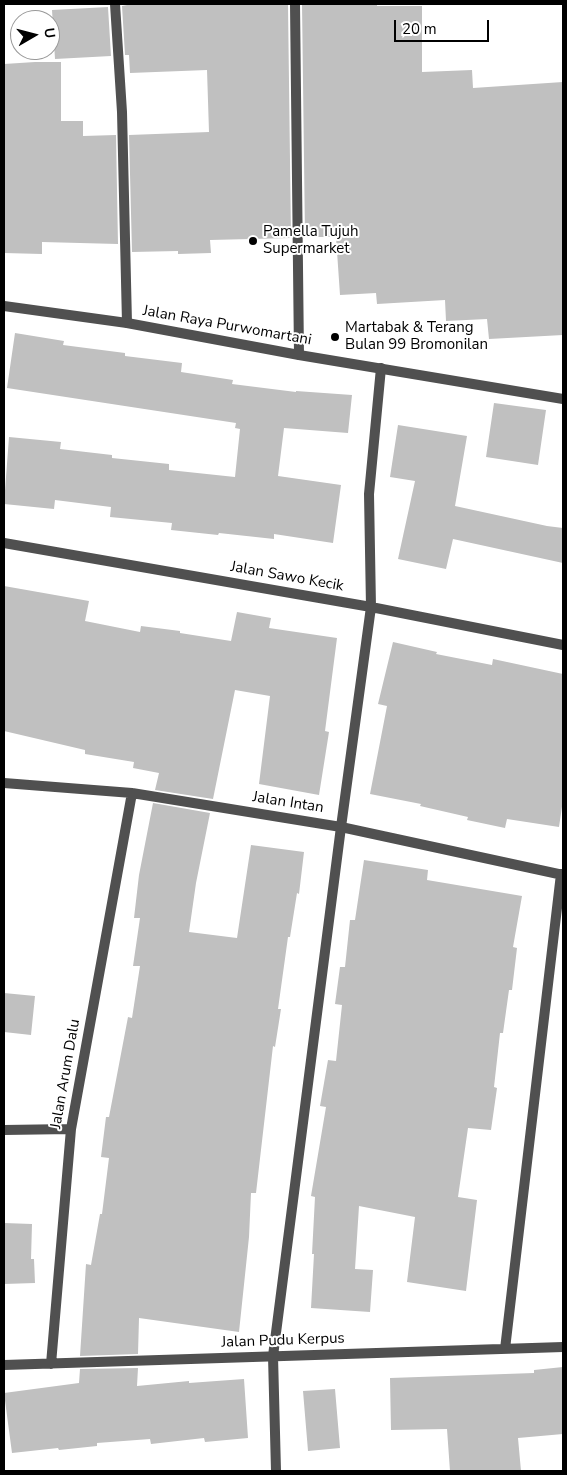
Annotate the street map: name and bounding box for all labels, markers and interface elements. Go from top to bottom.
north arrow [10,10,60,60]
scale bar [397,10,492,42]
text: 20 m [402,19,437,39]
text: U [39,27,59,39]
place label: Pamella Tujuh Supermarket [263,223,358,258]
marker: Pamella Tujuh Supermarket [247,235,259,247]
street label: Jalan Raya Purwomartani [141,302,313,350]
place label: Martabak & Terang Bulan 99 Bromonilan [345,319,488,354]
marker: Martabak & Terang Bulan 99 Bromonilan [329,331,341,343]
street label: Jalan Sawo Kecik [229,558,345,596]
street label: Jalan Intan [251,789,325,817]
street label: Jalan Arum Dalu [48,1018,84,1130]
street label: Jalan Pudu Kerpus [221,1330,345,1352]

